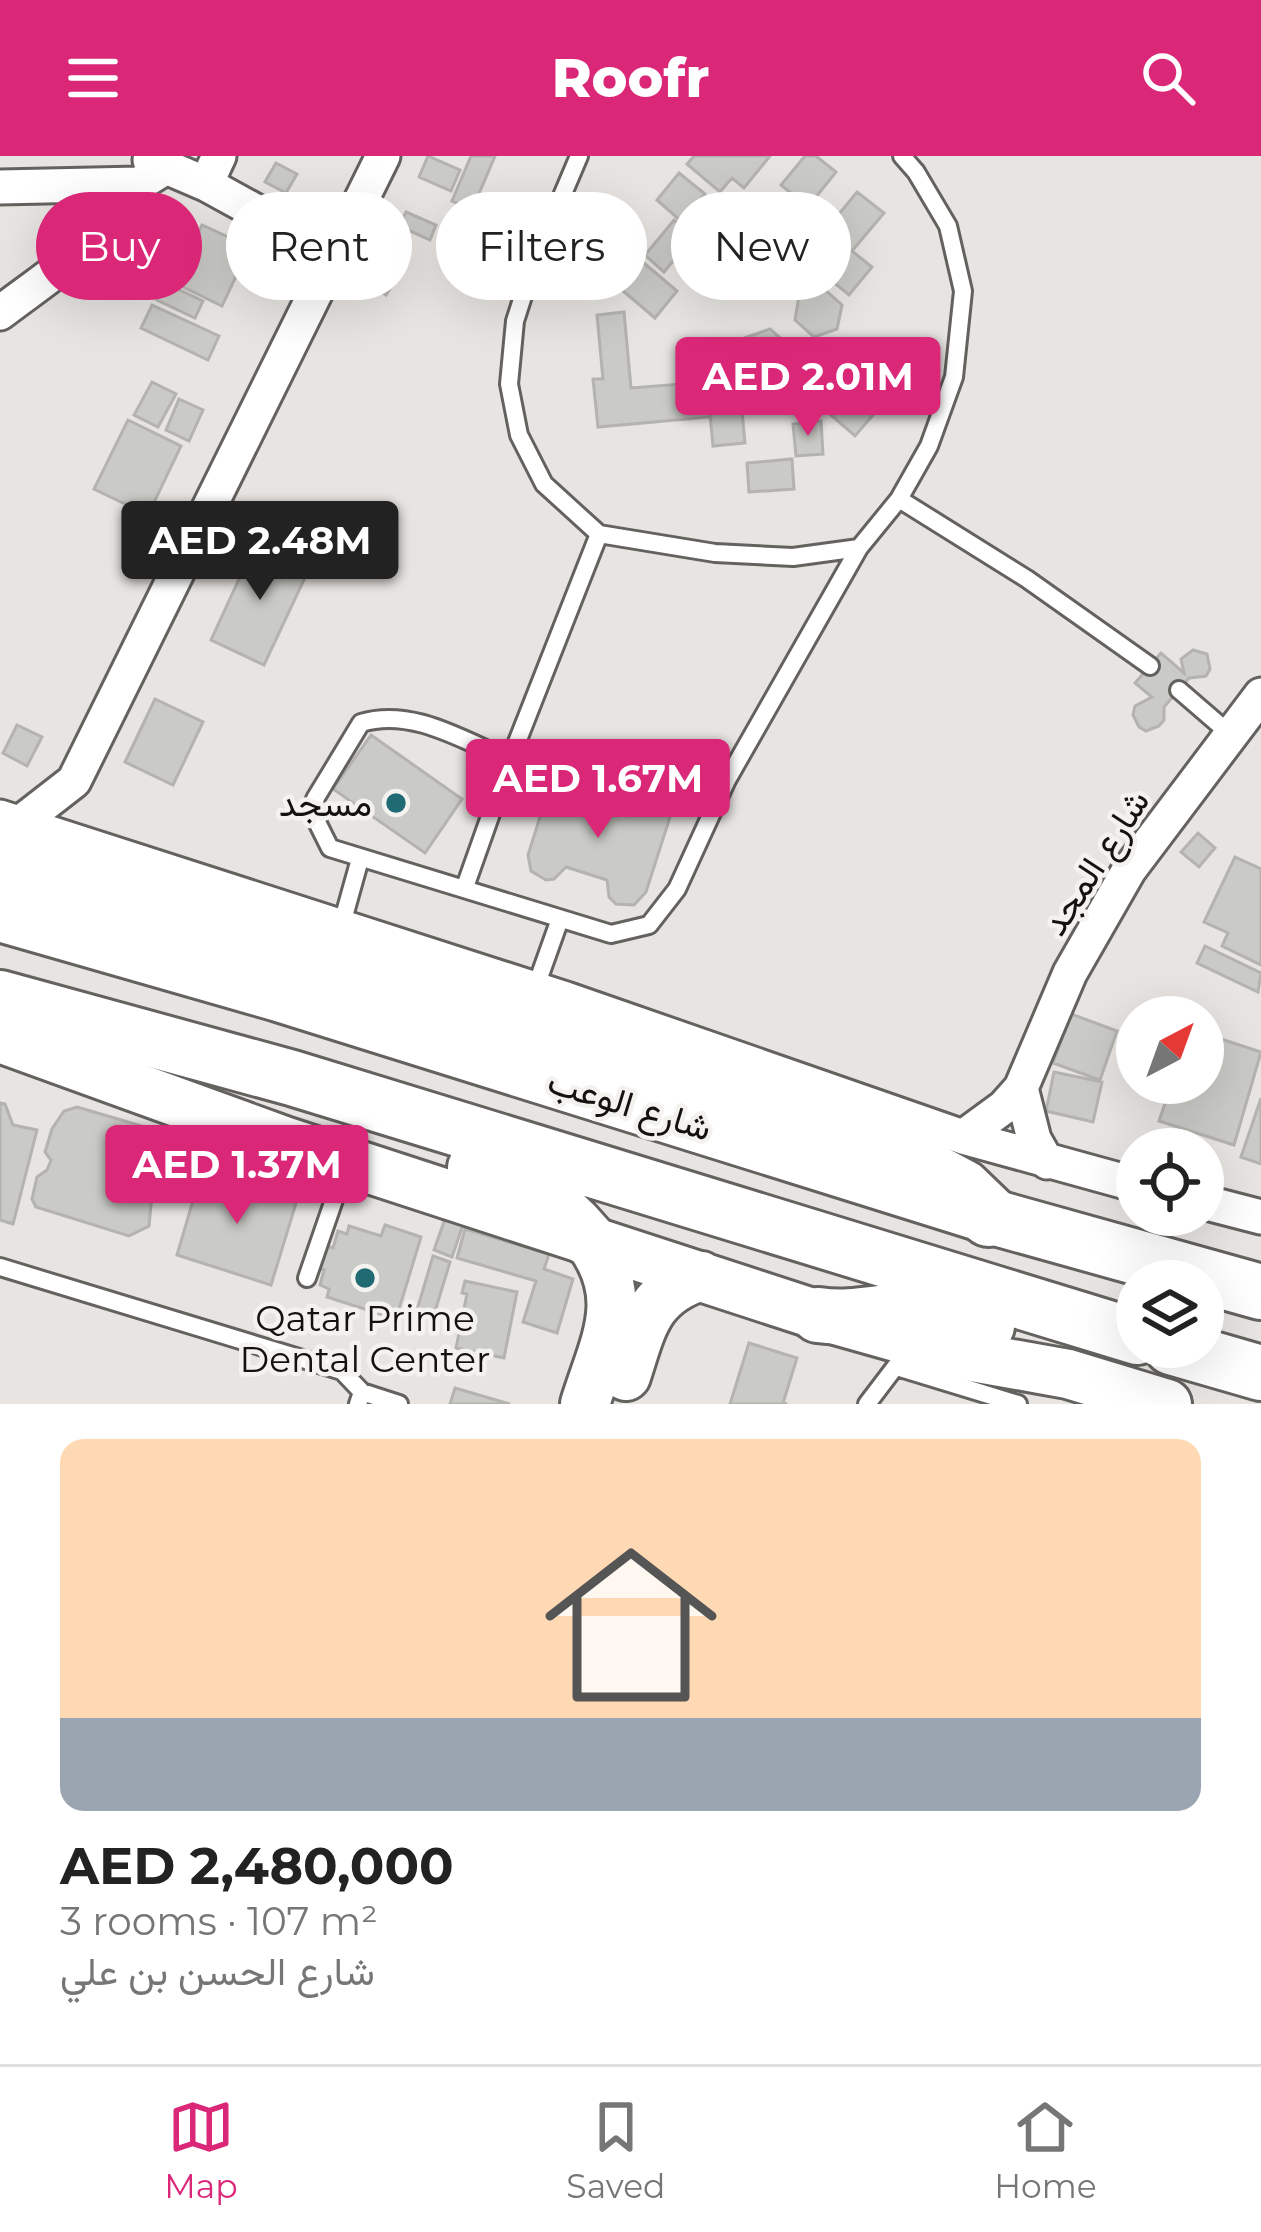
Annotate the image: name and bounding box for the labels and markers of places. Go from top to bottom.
pin: AED 2.01M [671,337,945,439]
pin: AED 2.48M [123,501,397,603]
pin: AED 1.67M [461,739,735,841]
place label: مسجد [279,781,372,825]
marker: مسجد [383,790,409,816]
pin: AED 1.37M [100,1125,374,1227]
marker: Qatar Prime Dental Center [352,1265,378,1291]
place label: Qatar Prime Dental Center [240,1296,490,1381]

